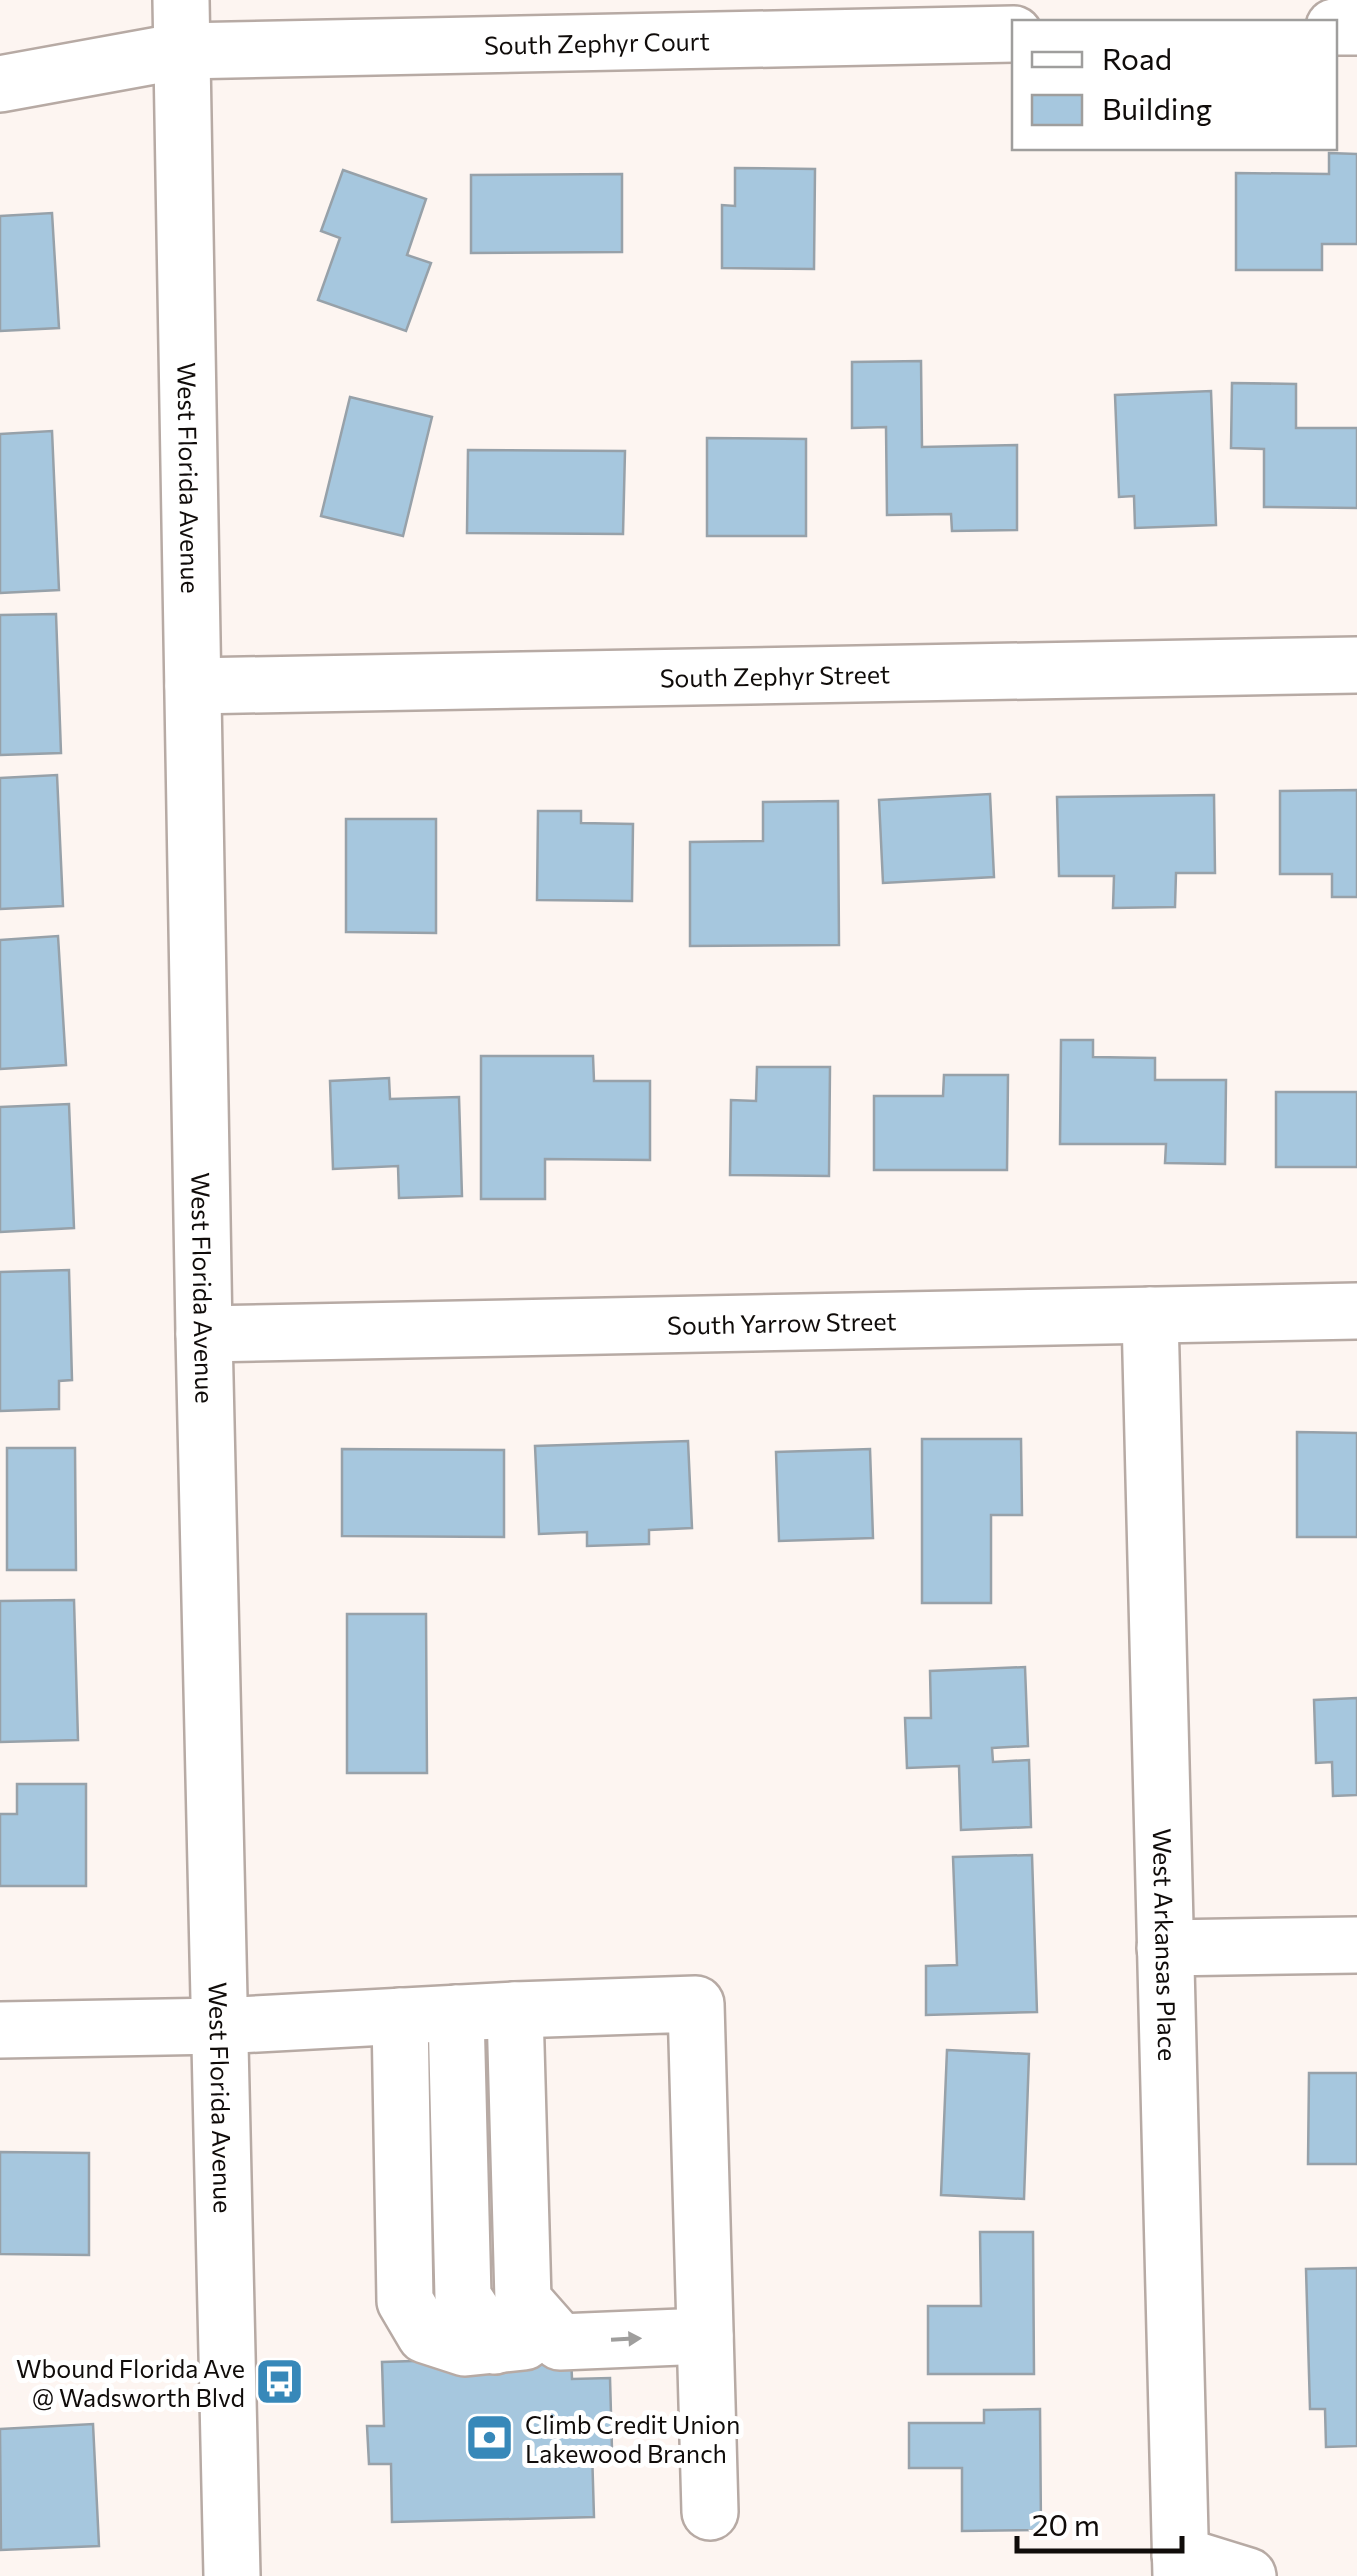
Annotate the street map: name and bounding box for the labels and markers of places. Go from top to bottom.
place label: Wbound Florida Ave @ Wadsworth Blvd [16,2353,245,2412]
bus stop icon: Wbound Florida Ave @ Wadsworth Blvd [254,2356,306,2408]
place label: Climb Credit Union Lakewood Branch [525,2409,740,2468]
bank icon: Climb Credit Union Lakewood Branch [464,2412,516,2464]

